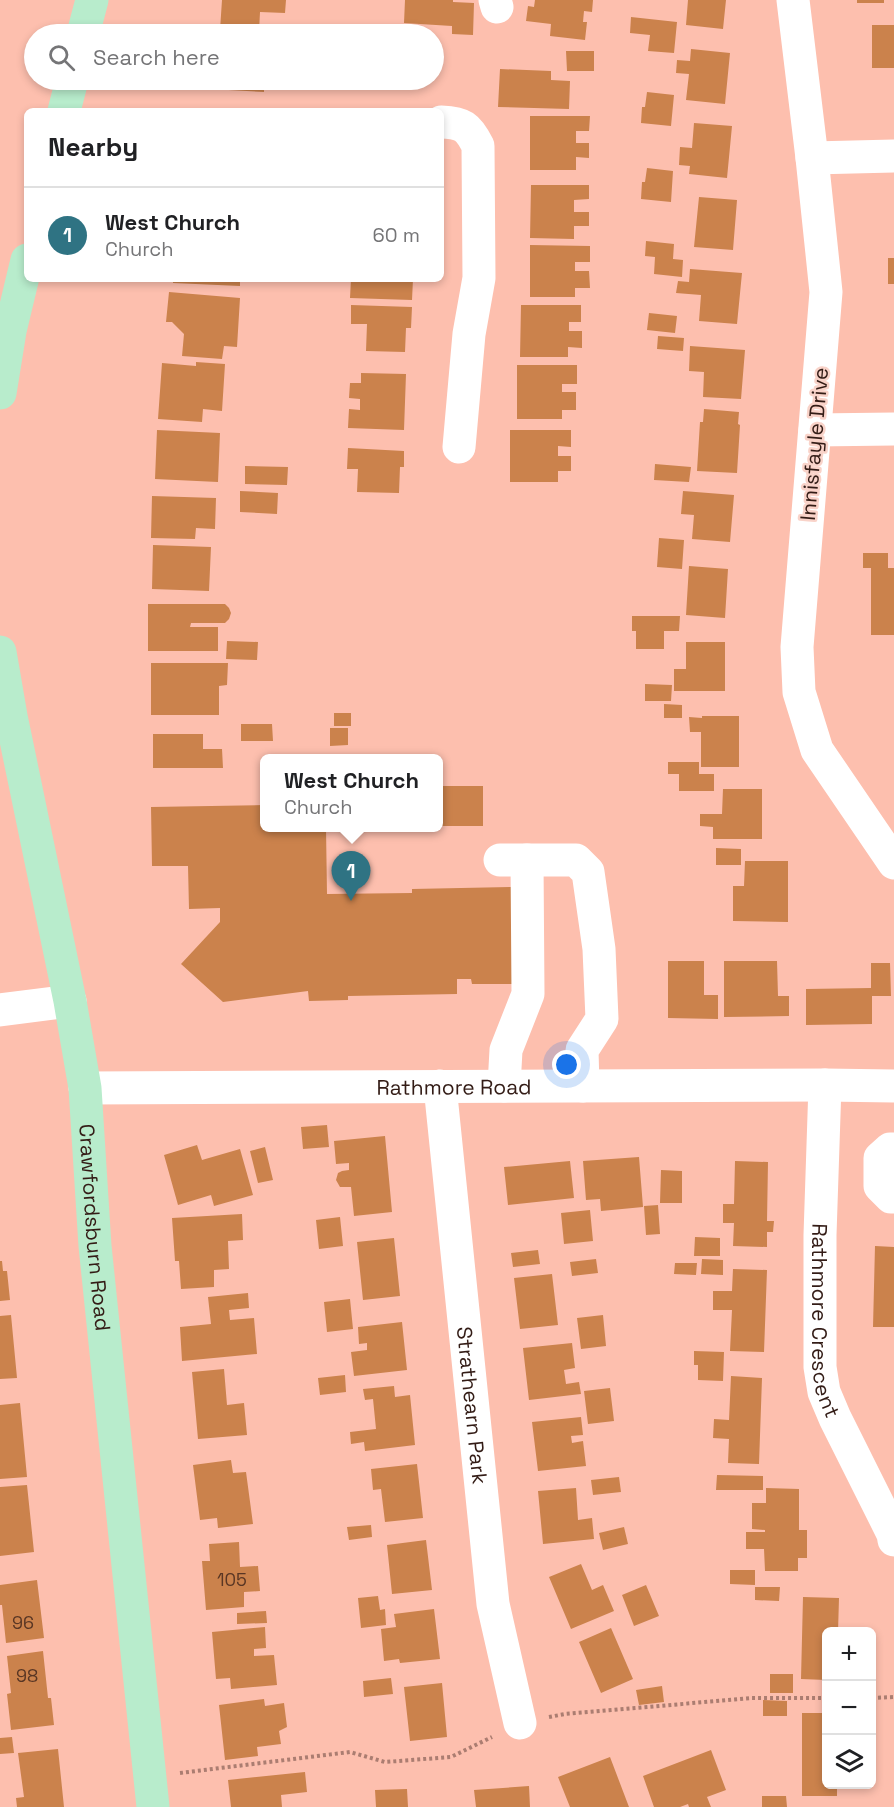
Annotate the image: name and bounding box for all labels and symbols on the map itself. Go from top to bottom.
street label: Innisfayle Drive [794,366,834,522]
pin: 1 [332,852,370,901]
your location [552,1050,581,1079]
street label: Rathmore Road [376,1073,532,1100]
street label: Crawfordsburn Road [74,1123,117,1332]
street label: Rathmore Crescent [806,1223,847,1422]
street label: Strathearn Park [451,1325,494,1486]
house number: 105 [217,1568,247,1591]
house number: 96 [12,1611,34,1634]
house number: 98 [16,1664,38,1687]

